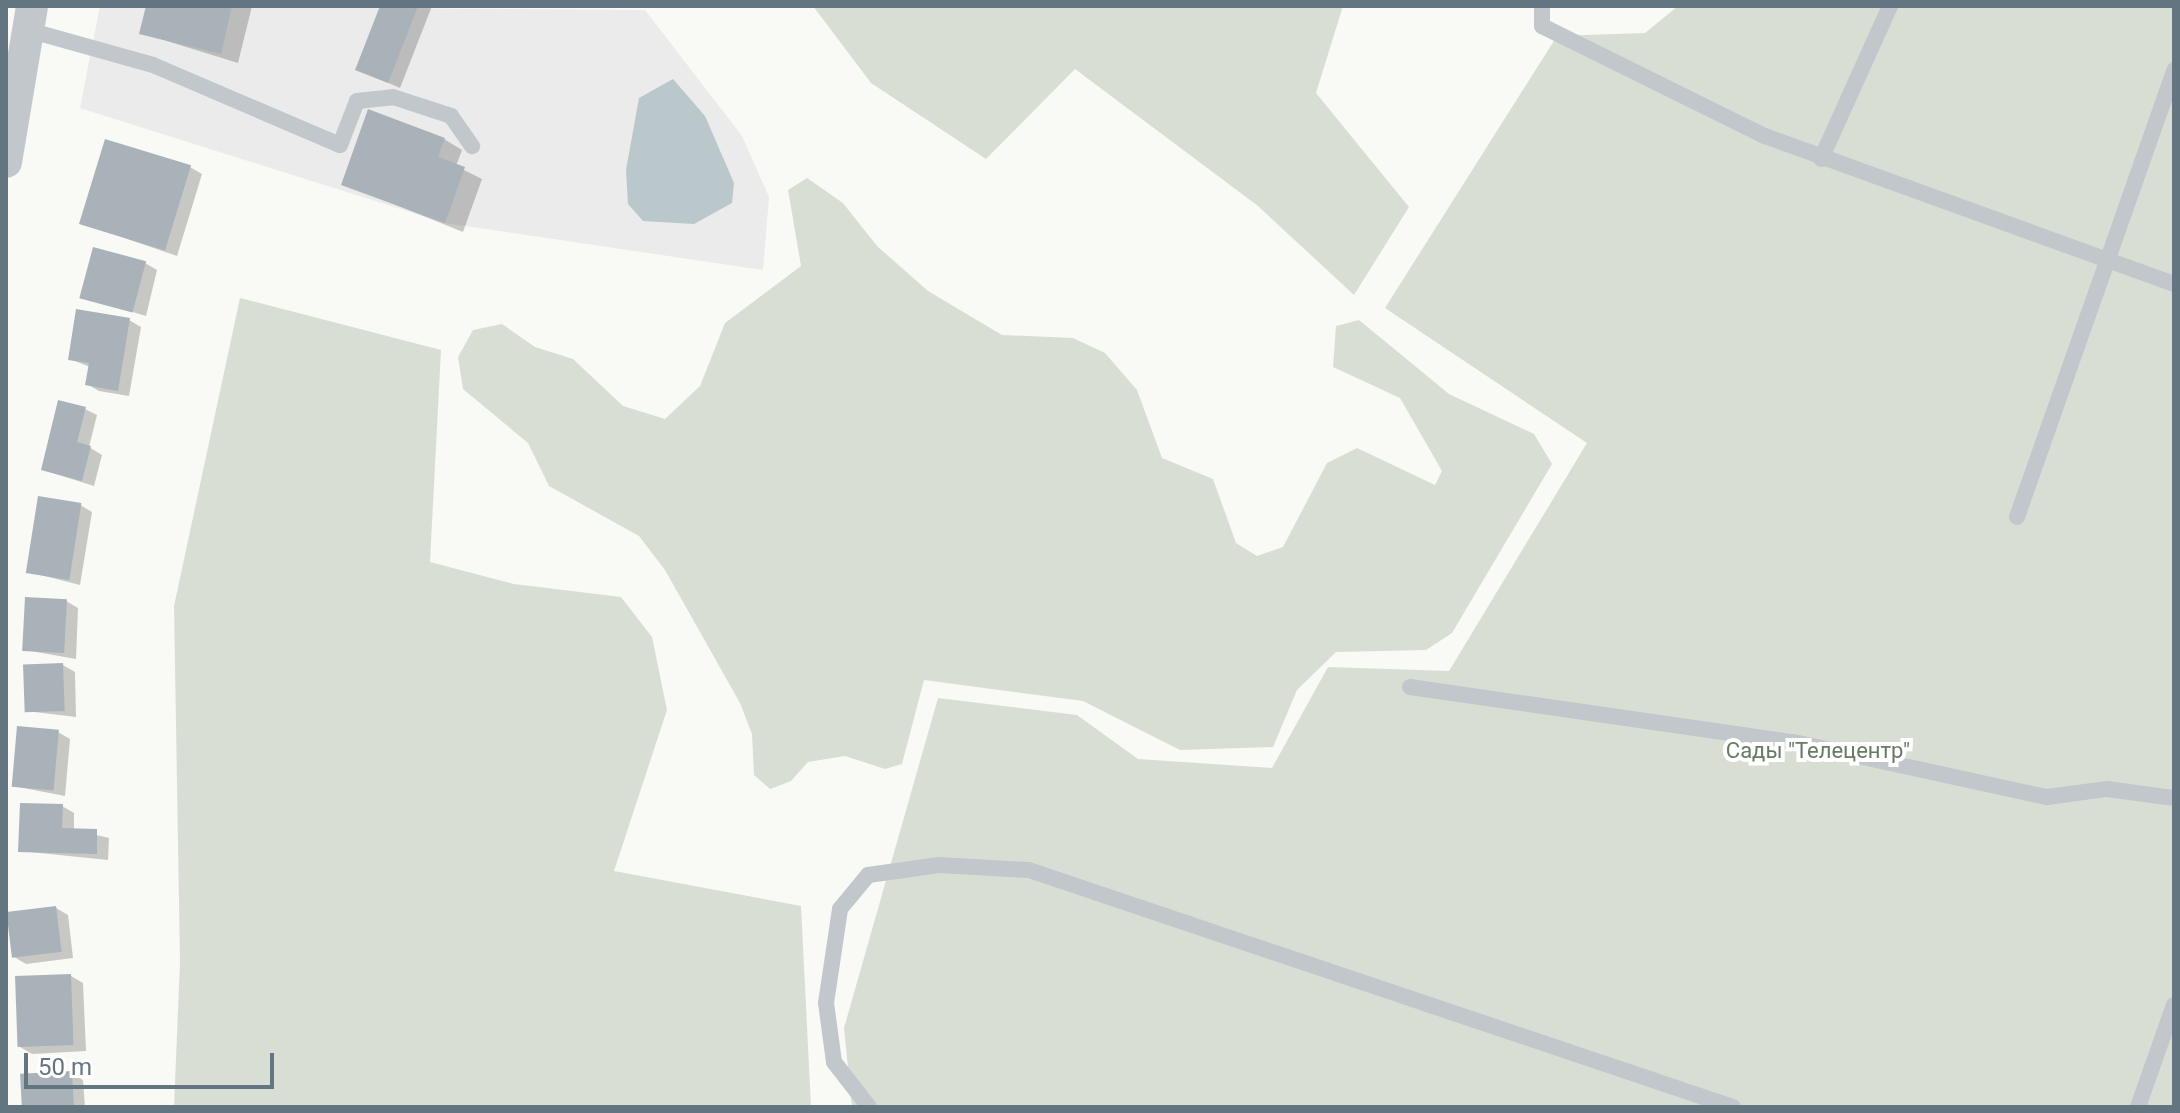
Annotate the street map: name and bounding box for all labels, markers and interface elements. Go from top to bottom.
park label: Сады "Телецентр" [1726,738,1910,764]
scale bar [28,1037,278,1087]
text: 50 m [38,1053,92,1081]

